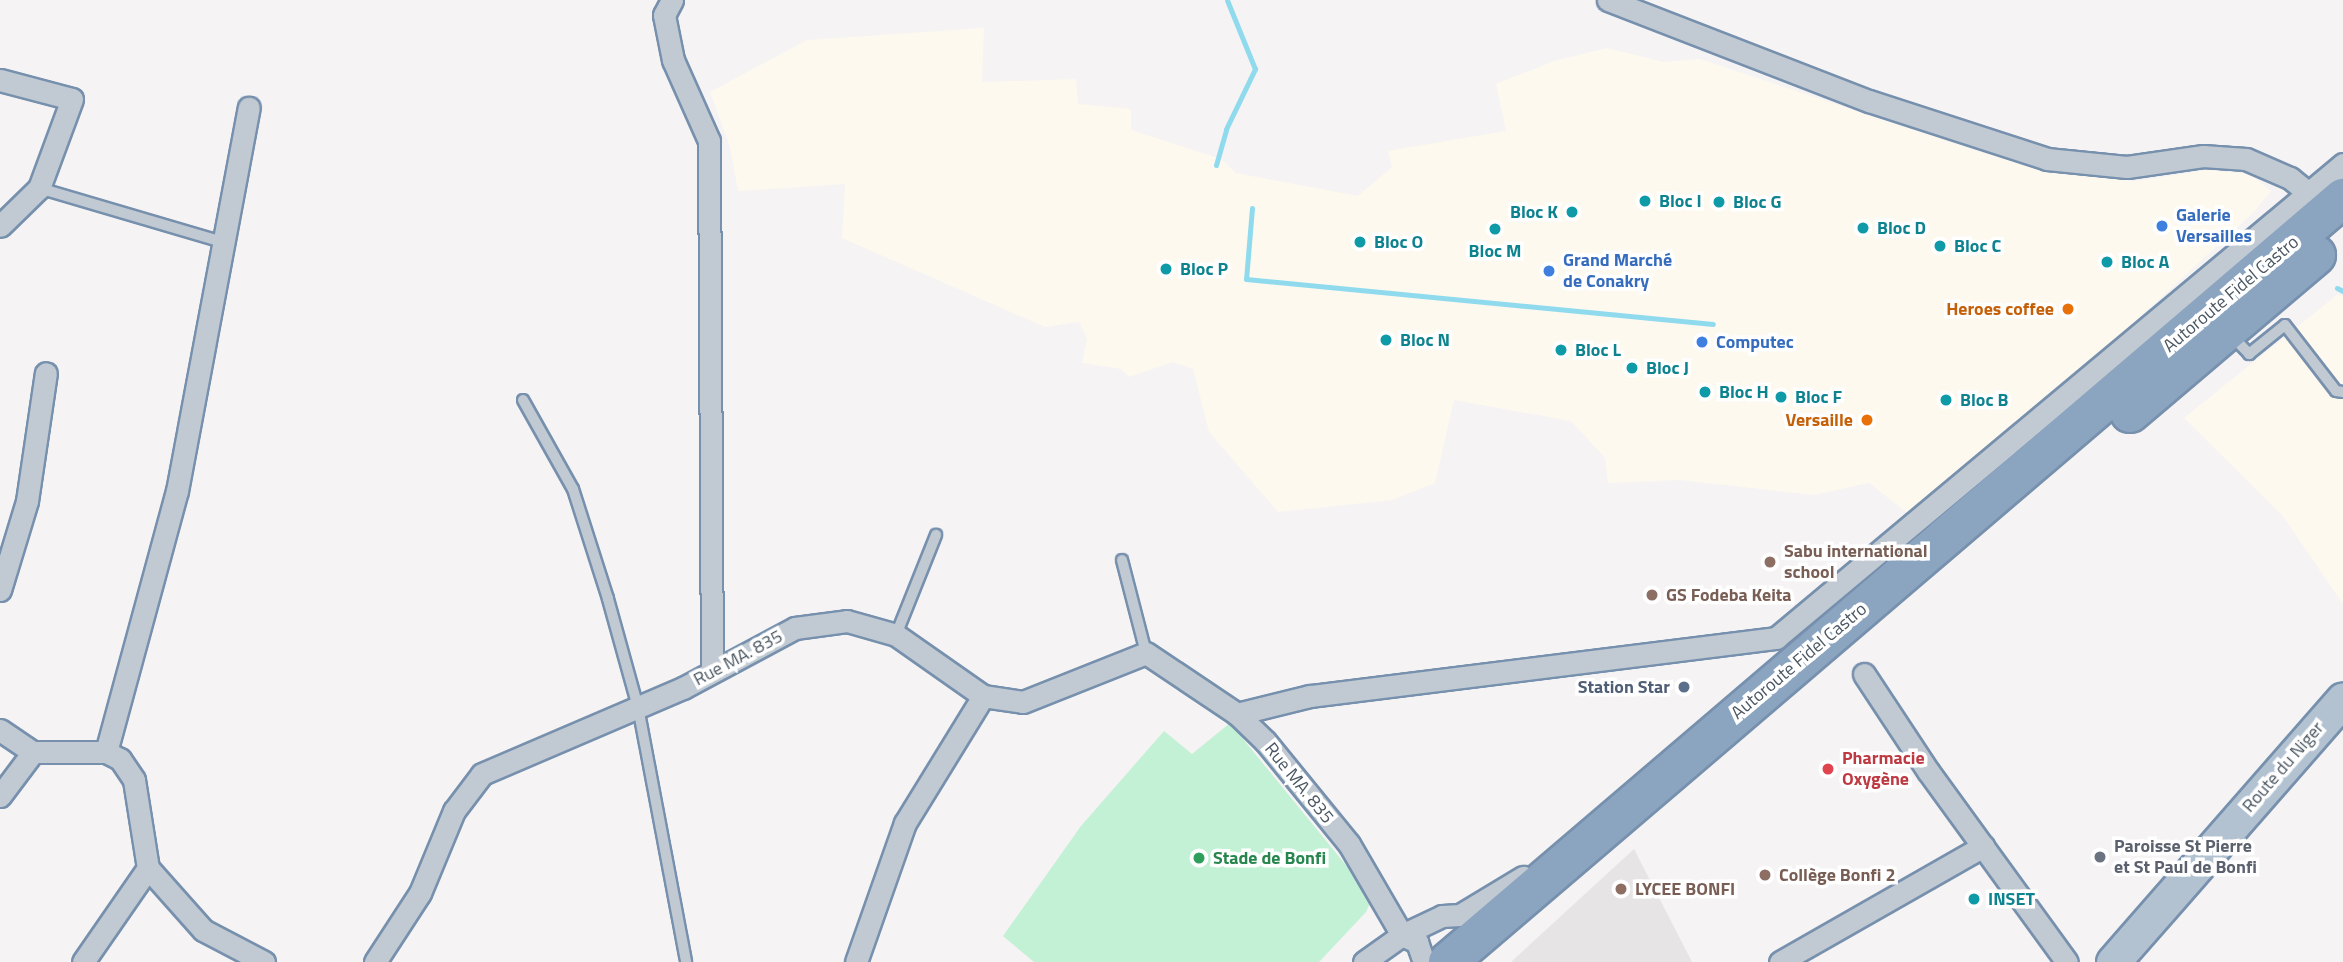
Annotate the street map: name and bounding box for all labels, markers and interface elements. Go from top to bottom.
place label: Bloc I [1659,190,1702,212]
place label: Bloc G [1733,191,1781,213]
marker: Bloc I [1637,193,1653,209]
marker: Bloc G [1711,194,1727,210]
place label: Bloc K [1510,201,1558,223]
marker: Bloc K [1564,204,1580,220]
place label: Galerie Versailles [2176,205,2252,248]
place label: Bloc D [1877,217,1926,239]
marker: Galerie Versailles [2154,218,2170,234]
marker: Bloc D [1855,220,1871,236]
marker: Bloc M [1487,221,1503,237]
place label: Bloc O [1374,231,1423,253]
street label: Autoroute Fidel Castro [2159,231,2303,357]
marker: Bloc O [1352,234,1368,250]
place label: Bloc C [1954,235,2001,257]
marker: Bloc C [1932,238,1948,254]
place label: Bloc M [1469,240,1521,262]
place label: Grand Marché de Conakry [1563,250,1672,292]
place label: Bloc A [2121,251,2169,273]
marker: Bloc A [2099,254,2115,270]
place label: Bloc P [1180,258,1228,280]
marker: Bloc P [1158,261,1174,277]
marker: Grand Marché de Conakry [1541,263,1557,279]
place label: Heroes coffee [1946,298,2054,320]
marker: Heroes coffee [2060,301,2076,317]
place label: Bloc N [1400,329,1450,351]
place label: Computec [1716,331,1794,353]
marker: Bloc N [1378,332,1394,348]
marker: Computec [1694,334,1710,350]
place label: Bloc L [1575,339,1621,361]
marker: Bloc L [1553,342,1569,358]
place label: Bloc J [1646,357,1689,379]
marker: Bloc J [1624,360,1640,376]
place label: Bloc H [1719,381,1769,403]
marker: Bloc H [1697,384,1713,400]
place label: Bloc F [1795,386,1842,408]
marker: Bloc F [1773,389,1789,405]
place label: Bloc B [1960,389,2008,411]
marker: Bloc B [1938,392,1954,408]
place label: Versaille [1786,409,1853,431]
marker: Versaille [1859,412,1875,428]
place label: Sabu international school [1784,541,1928,584]
marker: Sabu international school [1762,554,1778,570]
place label: GS Fodeba Keita [1666,584,1792,606]
marker: GS Fodeba Keita [1644,587,1660,603]
street label: Autoroute Fidel Castro [1727,598,1871,724]
street label: Rue MA. 835 [690,626,786,690]
place label: Station Star [1578,676,1670,698]
marker: Station Star [1676,679,1692,695]
street label: Route du Niger [2238,717,2328,817]
street label: Rue MA. 835 [1260,738,1338,828]
place label: Pharmacie Oxygène [1842,748,1925,790]
marker: Pharmacie Oxygène [1820,761,1836,777]
place label: Paroisse St Pierre et St Paul de Bonfi [2114,836,2257,878]
place label: Stade de Bonfi [1213,847,1326,869]
marker: Paroisse St Pierre et St Paul de Bonfi [2092,849,2108,865]
marker: Stade de Bonfi [1191,850,1207,866]
place label: Collège Bonfi 2 [1779,864,1895,886]
marker: Collège Bonfi 2 [1757,867,1773,883]
place label: LYCEE BONFI [1635,878,1735,900]
marker: LYCEE BONFI [1613,881,1629,897]
place label: INSET [1988,888,2035,910]
marker: INSET [1966,891,1982,907]

